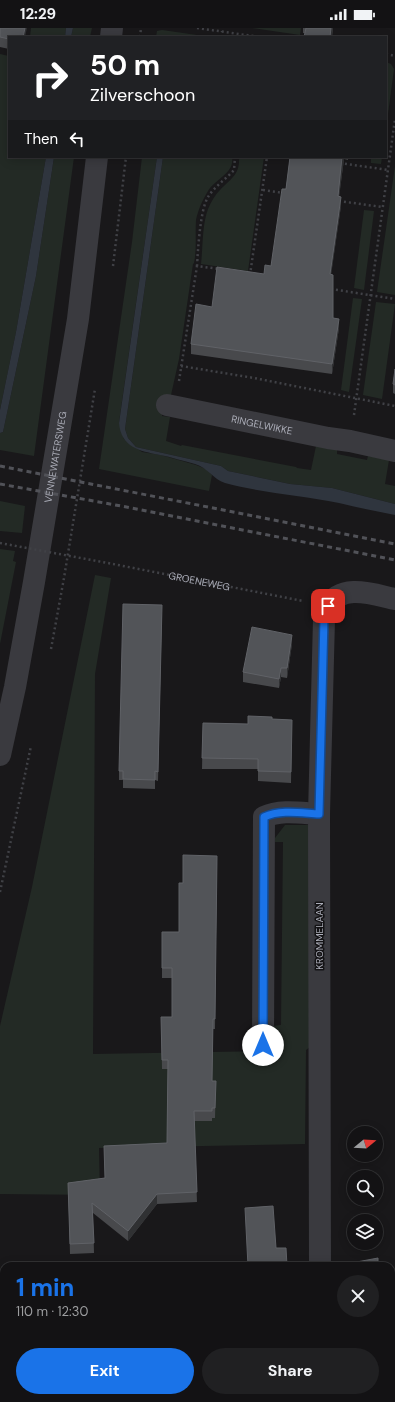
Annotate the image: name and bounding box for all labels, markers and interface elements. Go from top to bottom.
text: 12:29 [20,4,56,24]
text: 50 m [90,47,160,84]
icon: right [24,52,76,104]
text: Zilverschoon [90,83,195,107]
icon: left [66,128,88,150]
text: Then [24,129,58,149]
street label: VENNEWATERSWEG [41,410,69,504]
street label: RINGELWIKKE [230,412,294,437]
street label: GROENEWEG [167,568,231,593]
pin [311,589,345,623]
icon: arrive [317,595,339,617]
street label: KROMMELAAN [313,902,326,970]
position arrow [242,1024,284,1066]
north arrow [347,1126,383,1162]
map controls [347,1126,383,1250]
button: search [347,1170,383,1206]
button: layers [347,1214,383,1250]
text: 1 min [16,1272,74,1303]
button: close [337,1275,379,1317]
text: 110 m · 12:30 [16,1303,88,1320]
button: Exit [16,1348,194,1394]
button: Share [202,1348,379,1394]

